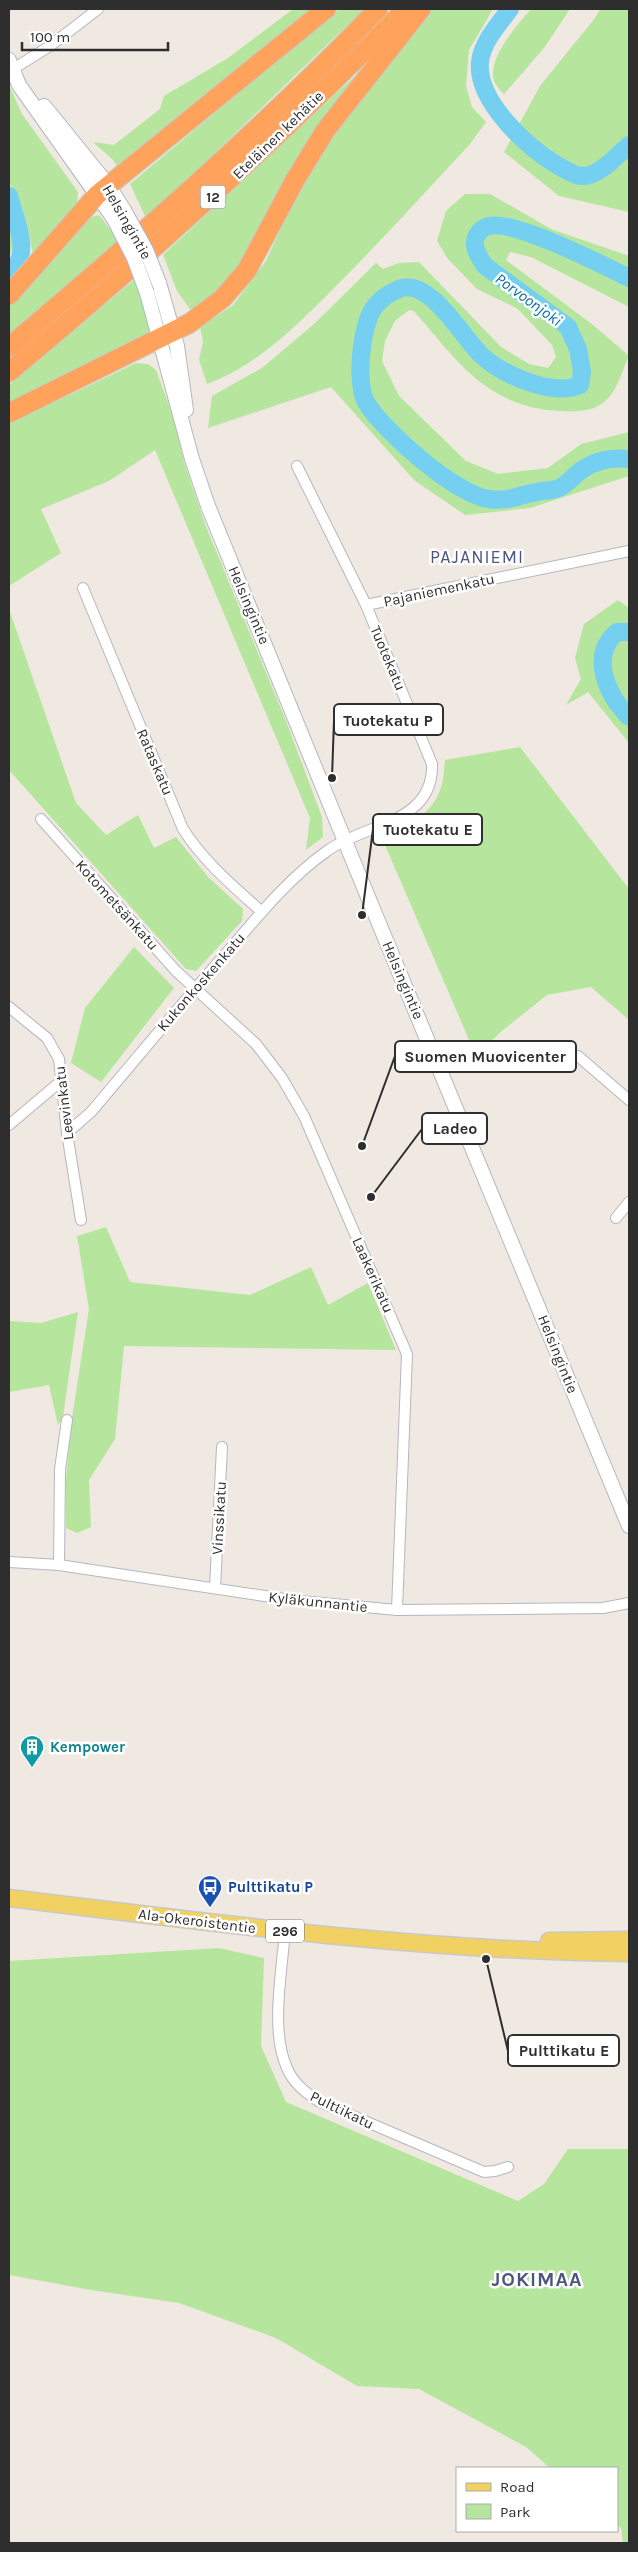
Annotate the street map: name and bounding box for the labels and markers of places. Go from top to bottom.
callout: Tuotekatu P [334,704,443,735]
callout: Tuotekatu E [373,814,482,845]
callout: Suomen Muovicenter [395,1041,576,1072]
callout: Ladeo [422,1113,487,1144]
building icon: Kempower [19,1734,45,1768]
place label: Kempower [50,1738,125,1756]
bus stop icon: Pulttikatu P [197,1874,223,1908]
place label: Pulttikatu P [228,1878,313,1896]
callout: Pulttikatu E [508,2035,619,2066]

